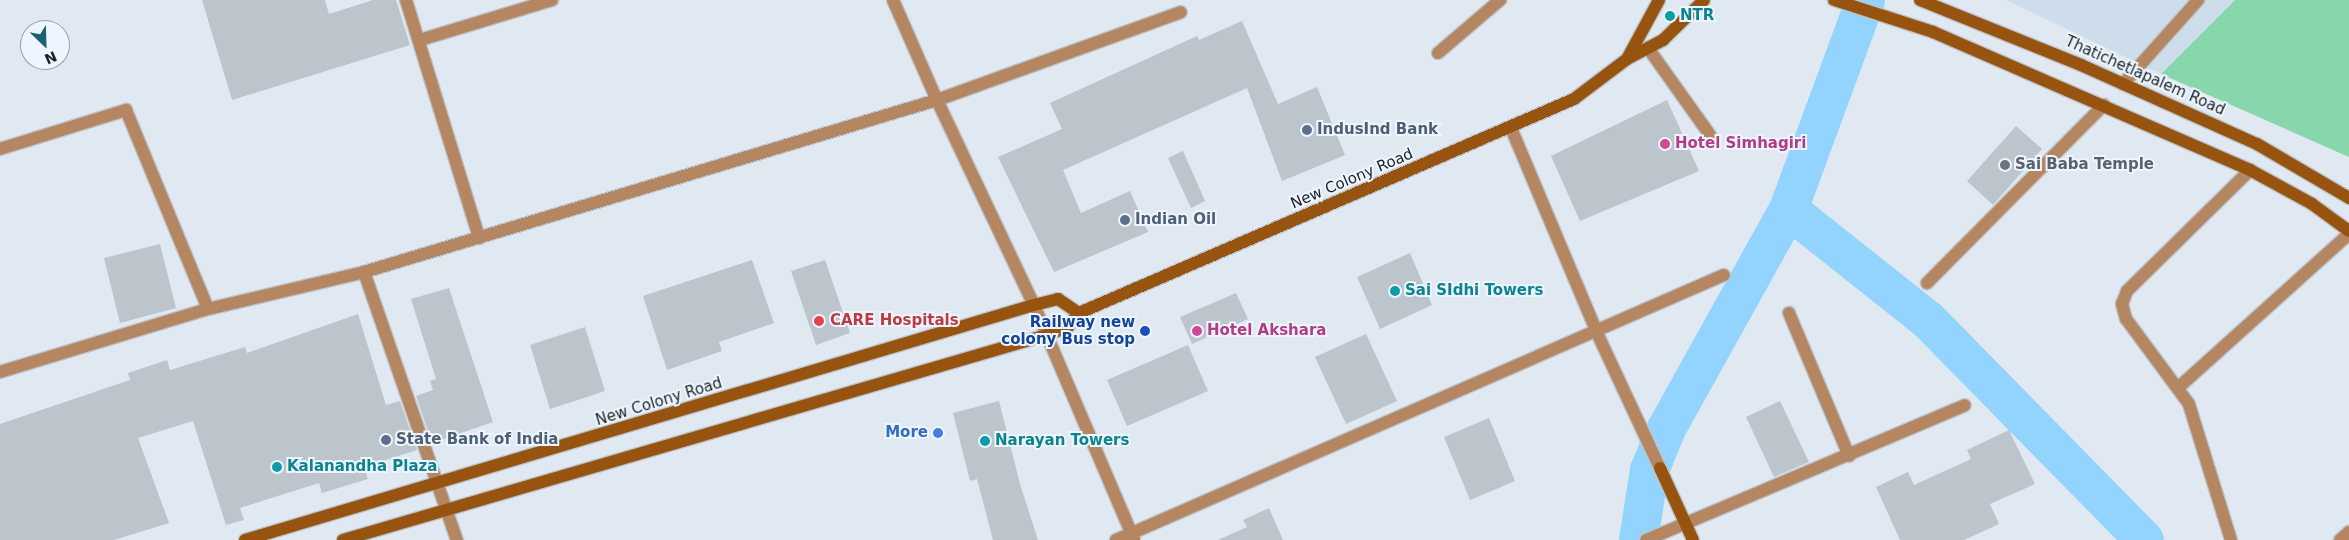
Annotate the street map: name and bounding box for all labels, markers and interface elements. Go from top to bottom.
place label: NTR [1680,7,1714,25]
marker: NTR [1664,10,1676,22]
north arrow [20,20,70,70]
street label: Thatichetlapalem Road [2062,33,2228,119]
text: N [42,48,59,67]
place label: IndusInd Bank [1317,121,1438,139]
marker: IndusInd Bank [1301,124,1313,136]
place label: Hotel Simhagiri [1675,135,1806,153]
marker: Hotel Simhagiri [1659,138,1671,150]
street label: New Colony Road [1288,145,1416,213]
place label: Sai Baba Temple [2015,156,2154,174]
marker: Sai Baba Temple [1999,159,2011,171]
place label: Indian Oil [1135,211,1216,229]
marker: Indian Oil [1119,214,1131,226]
place label: Sai SIdhi Towers [1405,282,1543,300]
marker: Sai SIdhi Towers [1389,285,1401,297]
place label: CARE Hospitals [830,312,959,330]
place label: Railway new colony Bus stop [1001,313,1135,348]
marker: CARE Hospitals [812,314,826,328]
place label: Hotel Akshara [1207,322,1326,340]
marker: Railway new colony Bus stop [1139,325,1151,337]
marker: Hotel Akshara [1191,325,1203,337]
street label: New Colony Road [594,374,724,430]
place label: More [885,424,928,442]
marker: More [932,427,944,439]
place label: State Bank of India [396,431,558,449]
place label: Narayan Towers [995,432,1129,450]
marker: State Bank of India [380,434,392,446]
marker: Narayan Towers [979,435,991,447]
place label: Kalanandha Plaza [287,458,437,476]
marker: Kalanandha Plaza [271,461,283,473]

